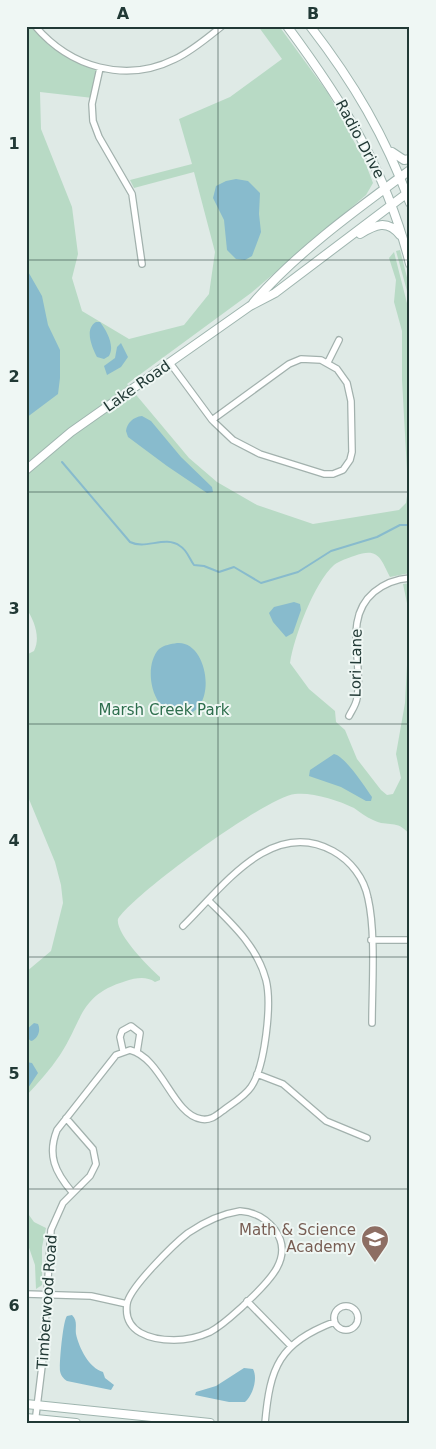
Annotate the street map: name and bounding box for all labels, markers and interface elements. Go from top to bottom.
text: A [117,4,130,23]
text: B [307,4,319,23]
street label: Radio Drive [332,96,388,182]
text: 1 [8,134,20,153]
street label: Lake Road [100,356,174,416]
text: 2 [8,367,20,386]
text: 3 [8,599,20,618]
street label: Lori Lane [346,629,366,697]
park label: Marsh Creek Park [98,701,230,719]
text: 4 [8,831,20,850]
text: 5 [8,1064,20,1083]
place label: Math & Science Academy [239,1221,356,1256]
school or university icon: Math & Science Academy [360,1224,390,1263]
street label: Timberwood Road [33,1234,61,1371]
text: 6 [8,1296,20,1315]

